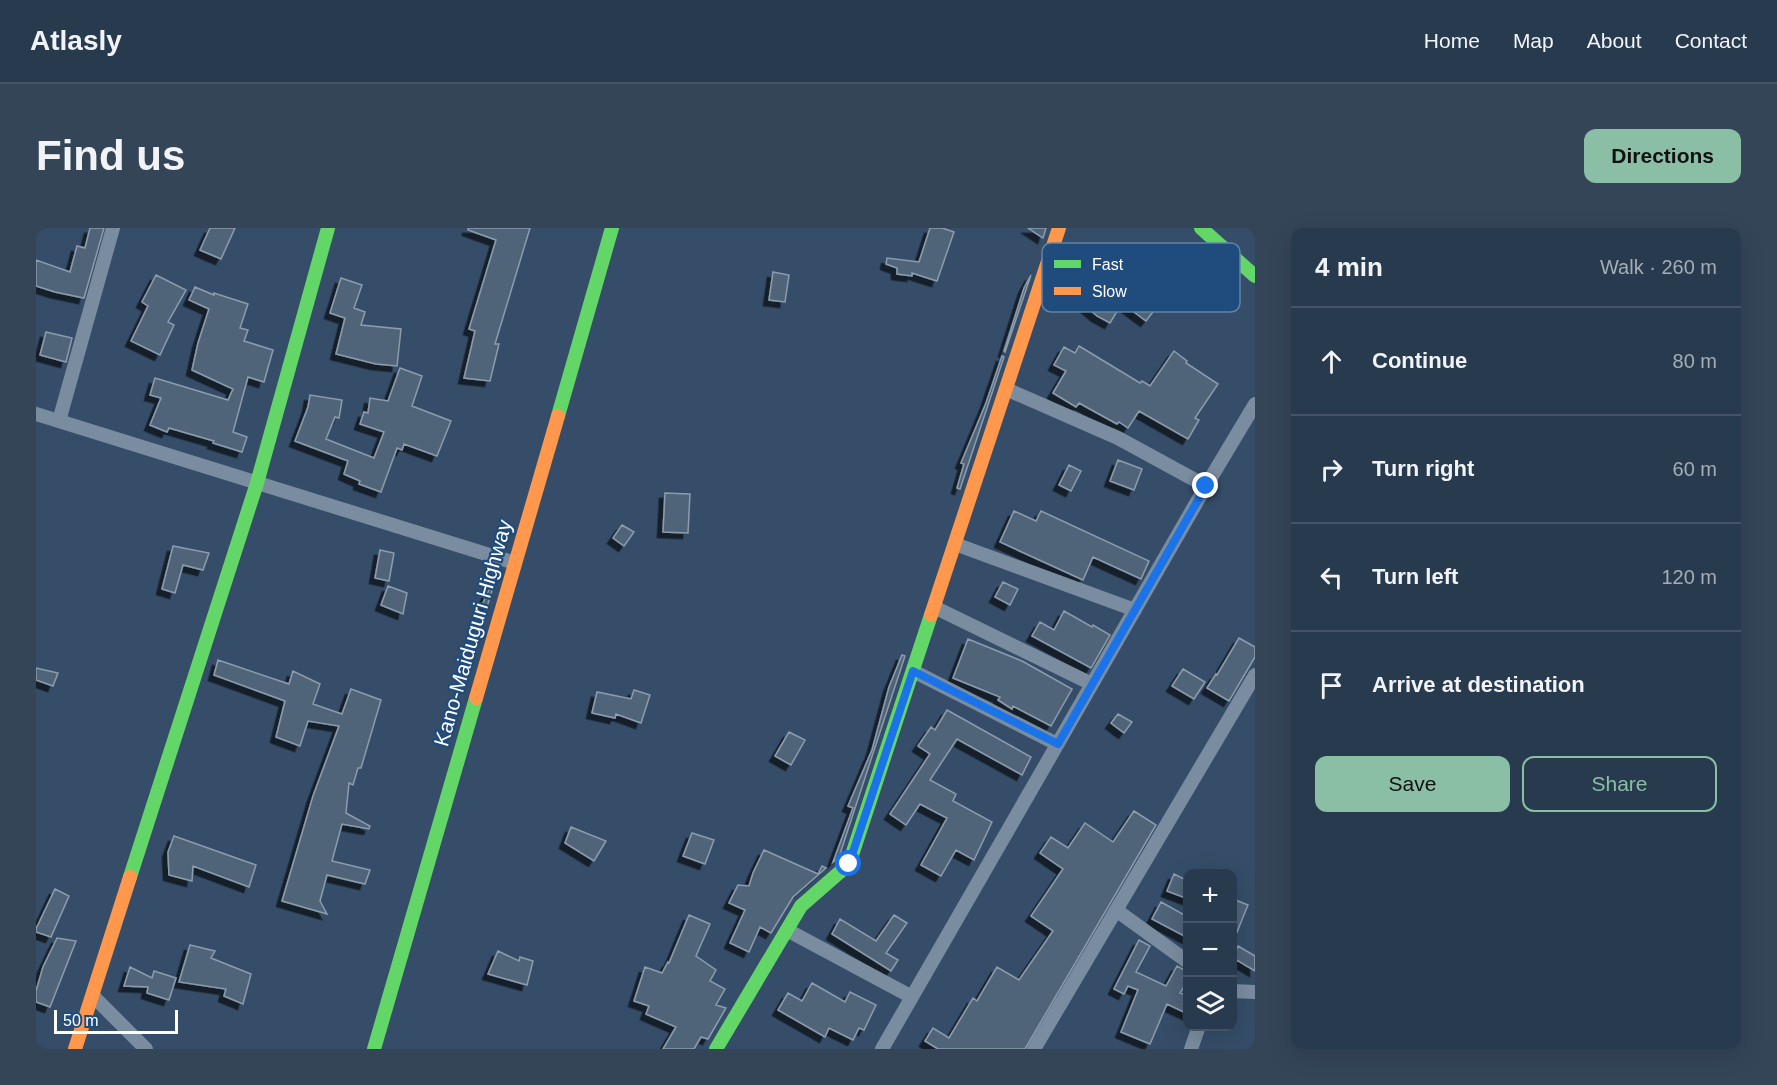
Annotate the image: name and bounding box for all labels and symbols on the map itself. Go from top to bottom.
legend [1042,243,1240,312]
text: Fast [1092,256,1124,273]
text: Slow [1092,283,1127,300]
route end [1192,472,1218,498]
street label: Kano-Maiduguri Highway [429,516,516,749]
route start [835,850,861,876]
scale bar [54,1007,178,1034]

